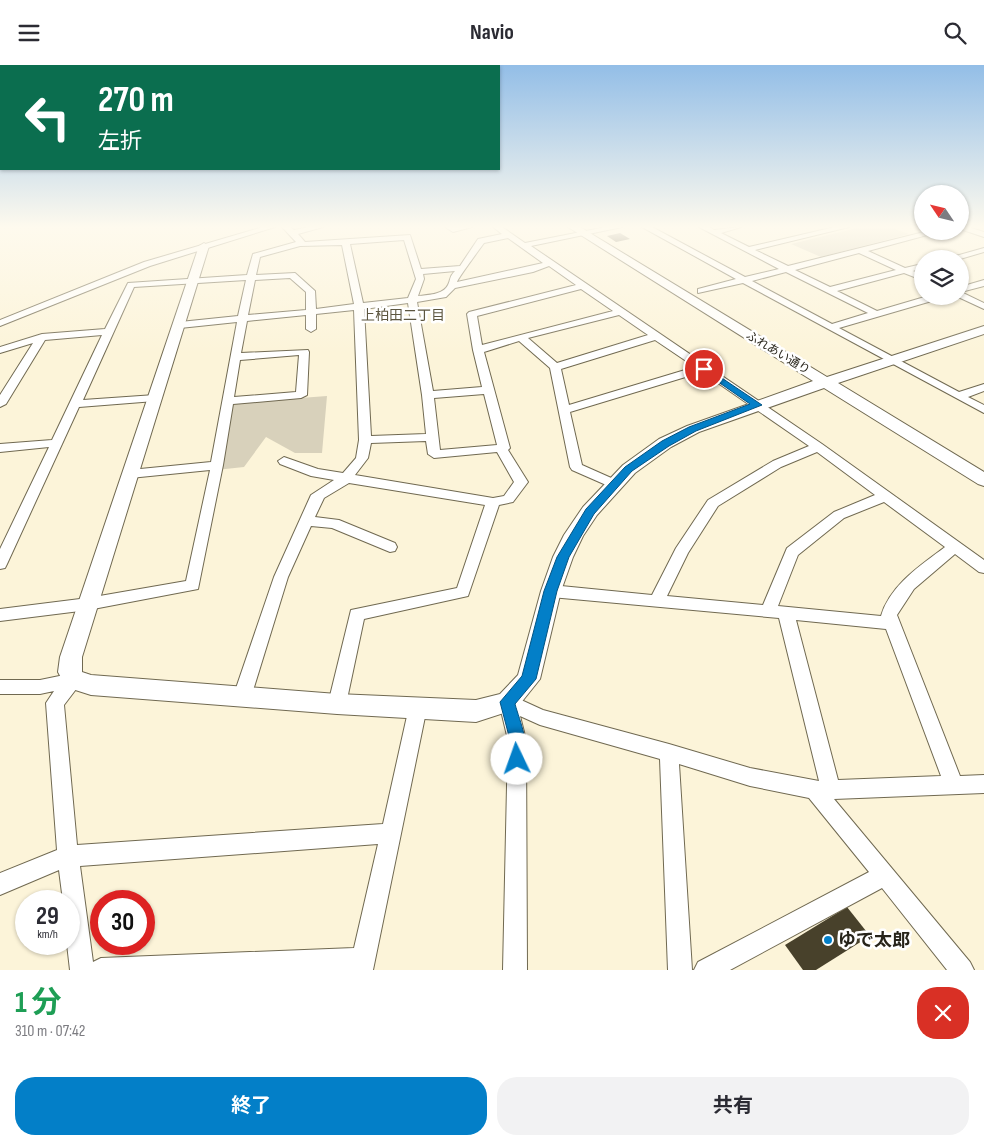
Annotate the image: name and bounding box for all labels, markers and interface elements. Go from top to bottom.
icon: menu [15,19,43,47]
text: Navio [470,19,514,46]
icon: search [941,19,969,47]
text: 270 m [98,79,174,122]
icon: left [15,85,80,150]
text: 左折 [98,128,142,155]
north arrow [914,185,969,240]
map controls [914,185,969,305]
button: layers [914,250,969,305]
district label: 上柏田二丁目 [361,307,445,324]
street label: ふれあい通り [743,328,813,378]
pin [683,348,725,390]
icon: arrive [690,355,718,383]
position arrow [490,732,542,784]
speed limit sign: 30 [90,890,155,955]
text: 29 [36,901,59,932]
text: km/h [37,927,58,942]
place label: ゆで太郎 [838,930,910,951]
marker: ゆで太郎 [822,934,834,946]
text: 1 分 [15,985,61,1021]
button: close [917,987,969,1039]
text: 310 m · 07:42 [15,1022,85,1041]
button: 終了 [15,1077,487,1135]
button: 共有 [497,1077,969,1135]

